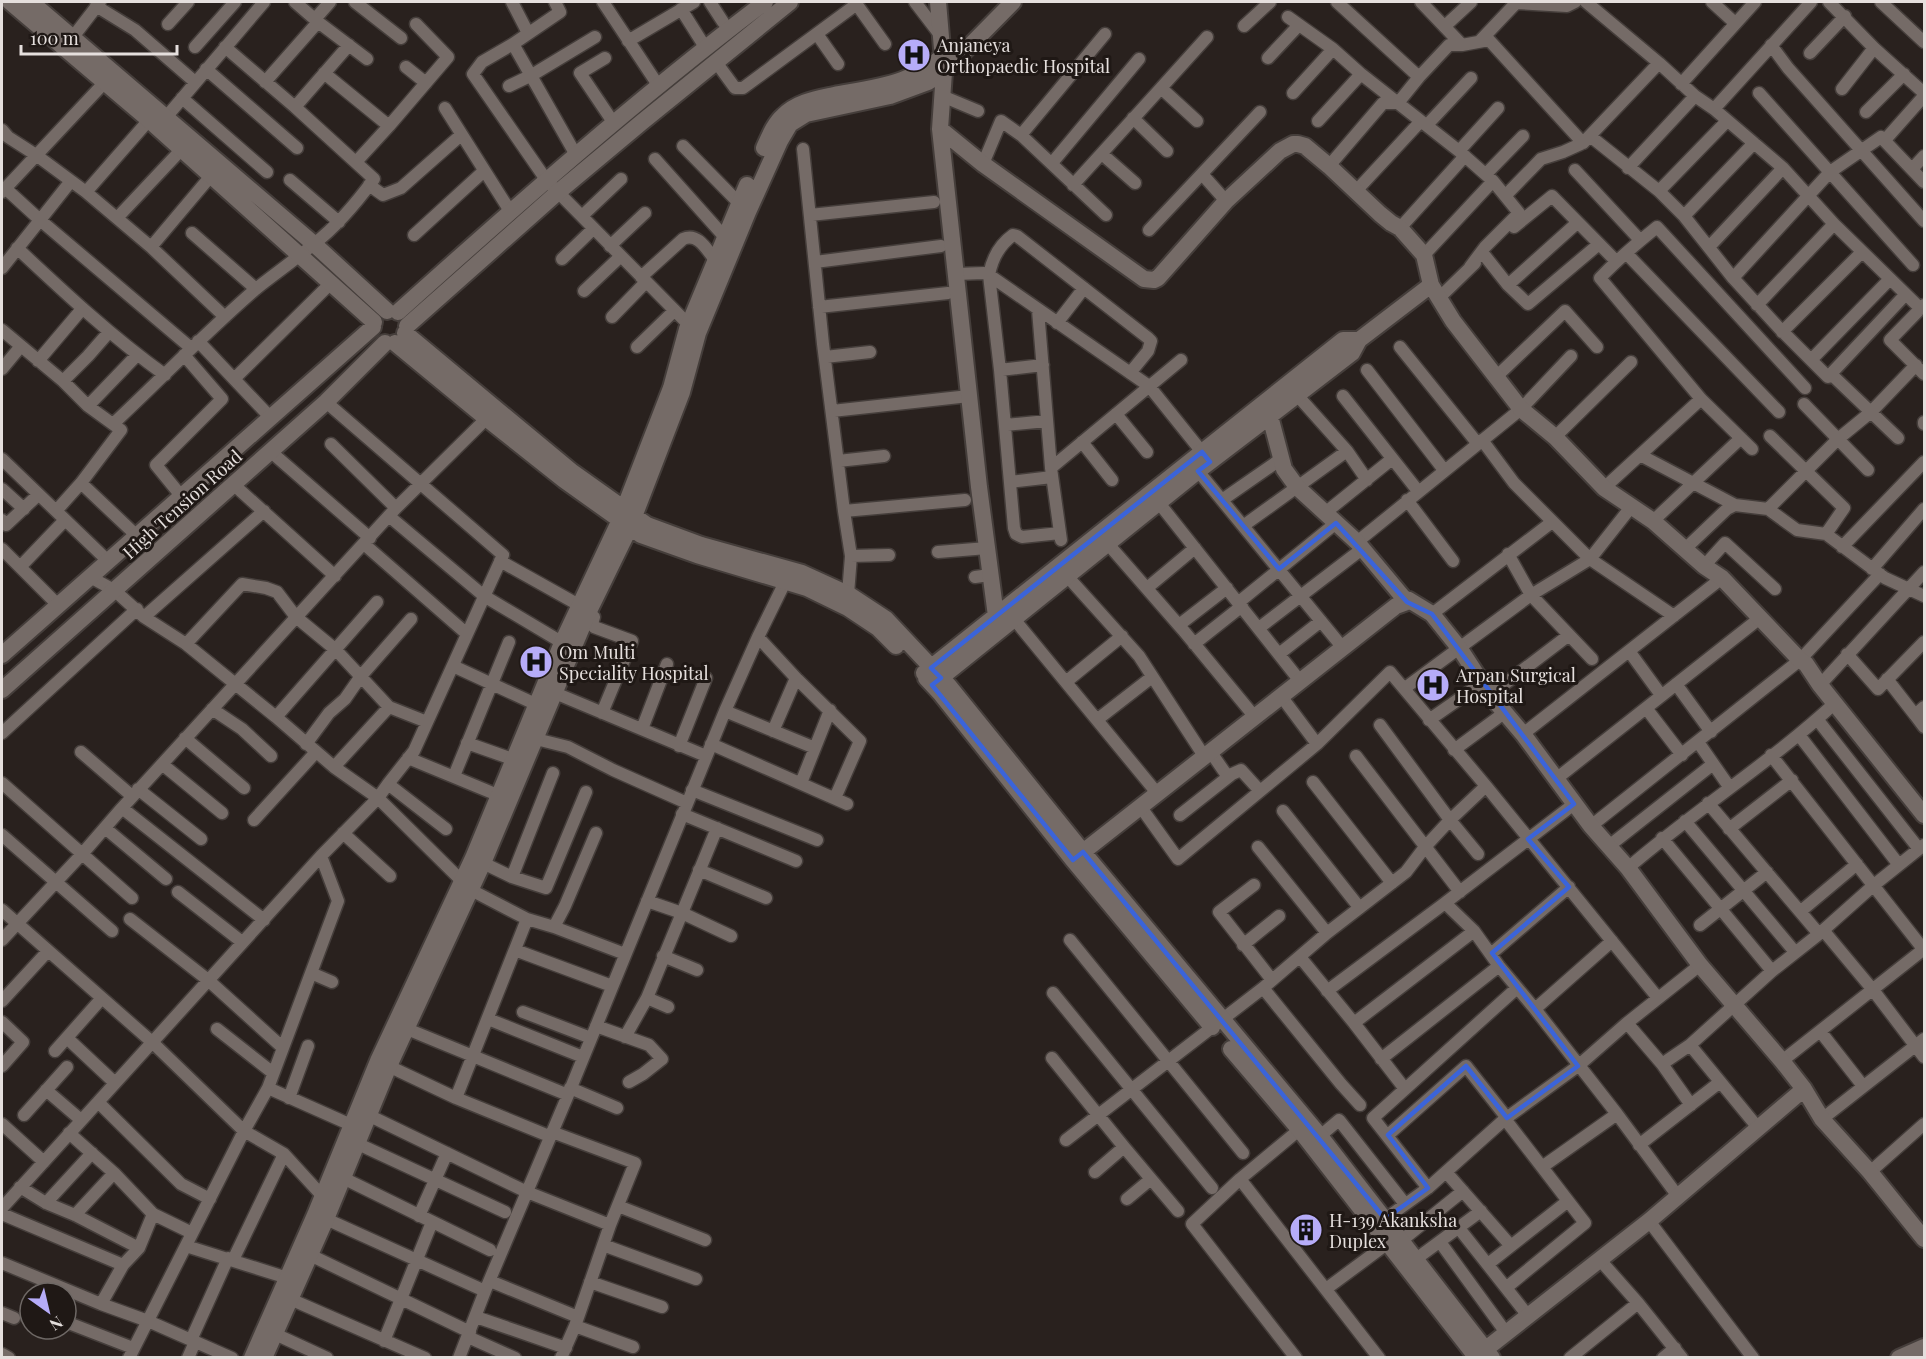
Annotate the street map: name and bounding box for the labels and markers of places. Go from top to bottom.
place label: Anjaneya Orthopaedic Hospital [936,33,1110,78]
hospital icon: Anjaneya Orthopaedic Hospital [896,37,932,73]
place label: Om Multi Speciality Hospital [559,640,709,685]
hospital icon: Om Multi Speciality Hospital [518,644,554,680]
place label: Arpan Surgical Hospital [1455,663,1576,708]
hospital icon: Arpan Surgical Hospital [1415,667,1451,703]
place label: H-139 Akanksha Duplex [1329,1208,1457,1253]
building icon: H-139 Akanksha Duplex [1288,1212,1324,1248]

